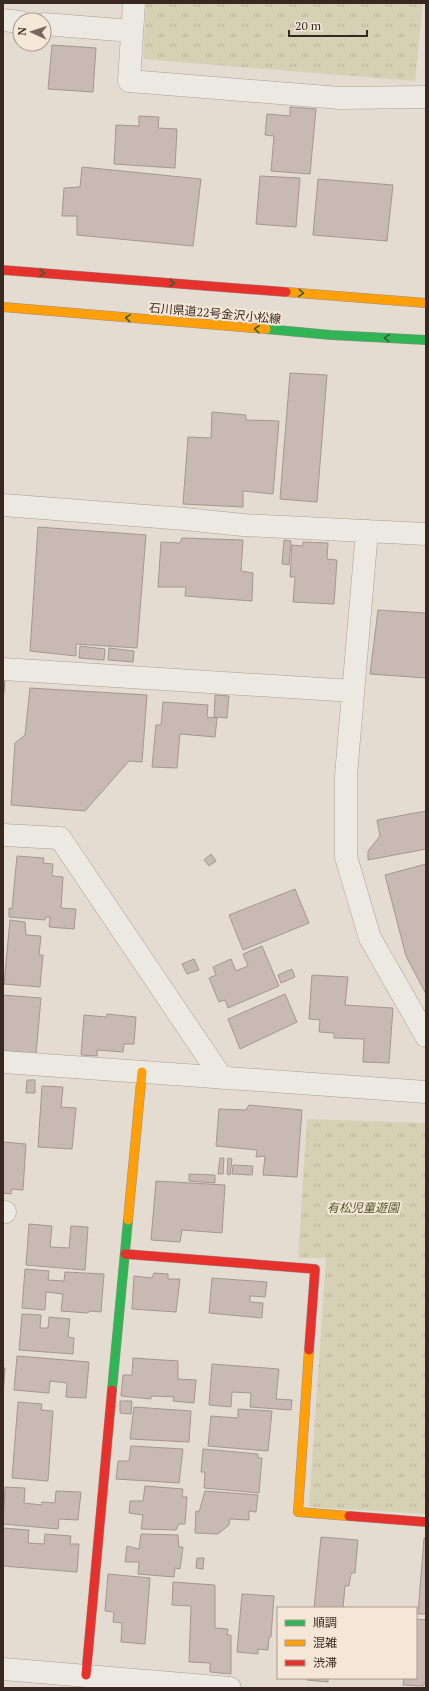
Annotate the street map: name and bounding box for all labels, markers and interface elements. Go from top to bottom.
north arrow [12,12,52,52]
scale bar [289,12,367,38]
text: 20 m [295,18,322,33]
text: N [15,26,29,36]
one-way arrow [39,269,45,278]
one-way arrow [168,279,175,288]
one-way arrow [298,289,304,298]
street label: 石川県道22号金沢小松線 [148,300,282,326]
one-way arrow [125,314,131,323]
one-way arrow [254,324,260,333]
one-way arrow [384,334,390,342]
park label: 有松児童遊園 [327,1200,401,1215]
legend [277,1607,417,1679]
text: 順調 [313,1615,337,1630]
text: 混雑 [313,1635,337,1650]
text: 渋滞 [313,1655,337,1670]

